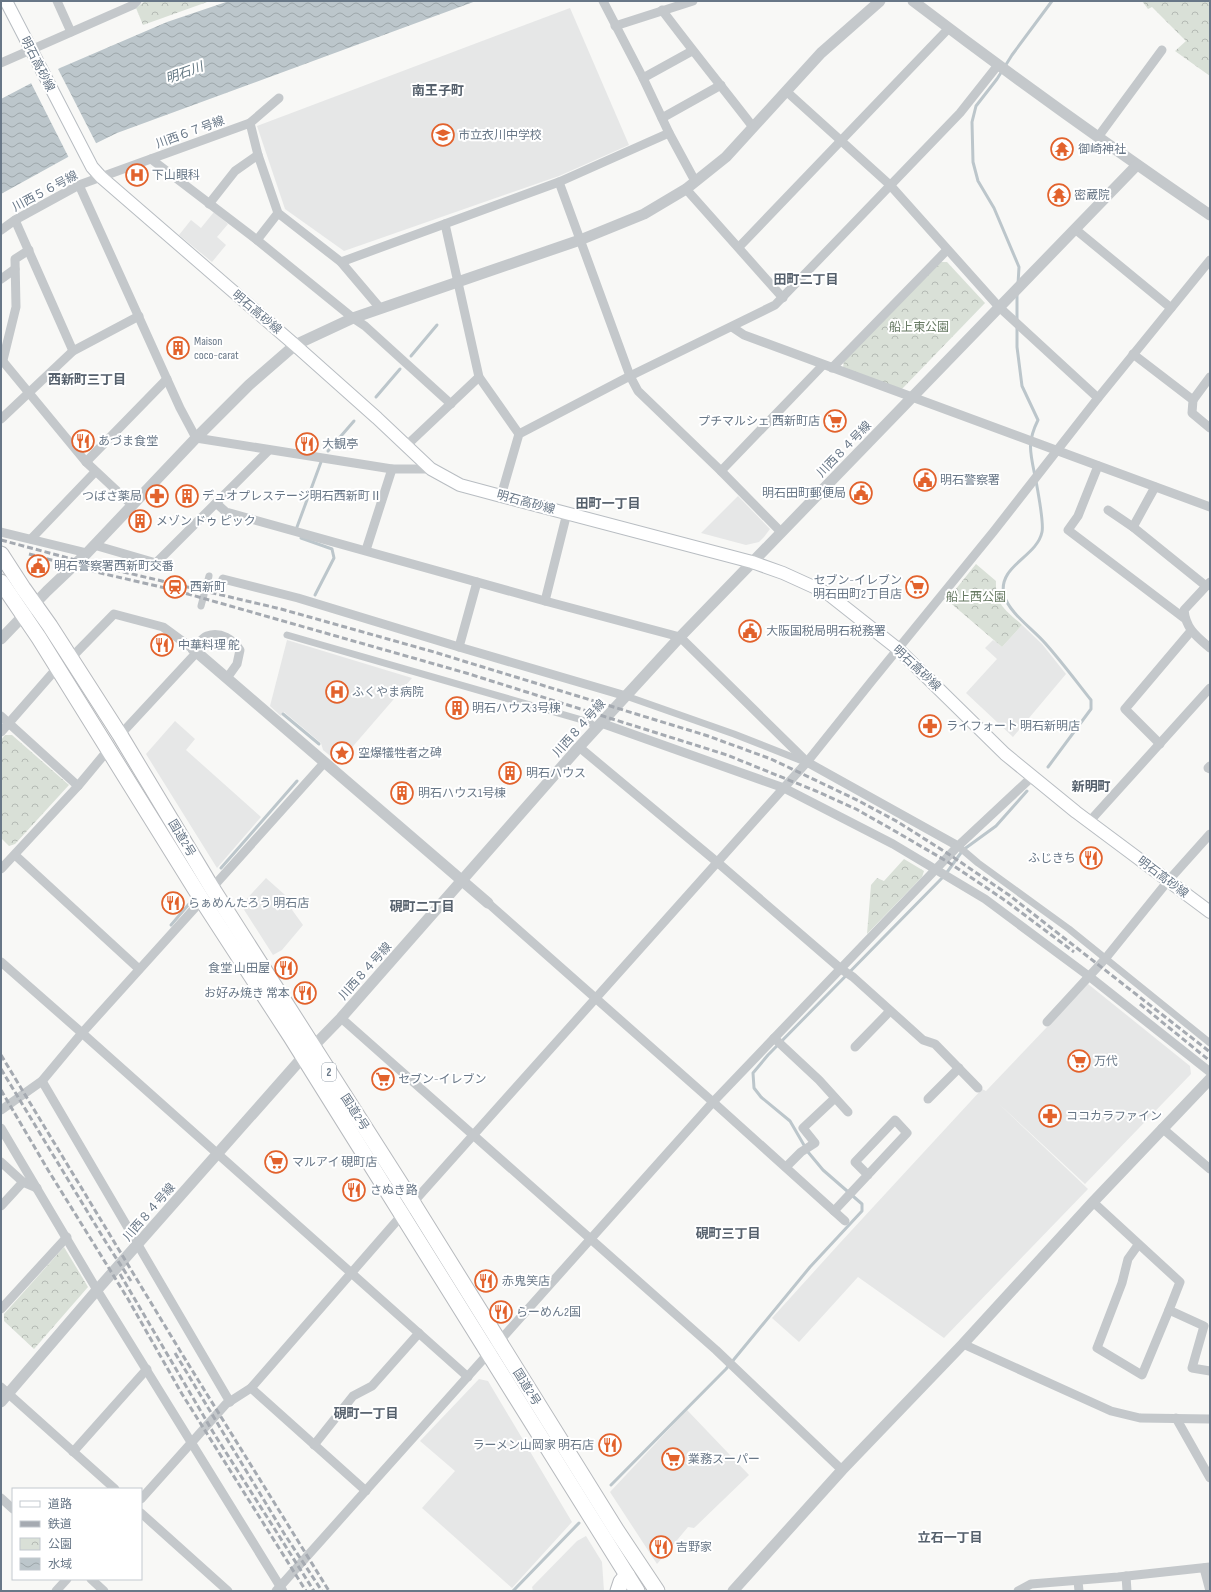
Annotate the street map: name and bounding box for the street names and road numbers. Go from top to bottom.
street label: 明石高砂線 [17,34,58,94]
street label: 川西６７号線 [154,113,227,152]
street label: 川西５６号線 [10,168,81,215]
street label: 明石高砂線 [229,287,284,337]
street label: 川西８４号線 [814,418,875,480]
street label: 明石高砂線 [495,487,557,517]
street label: 明石高砂線 [890,642,944,694]
street label: 川西８４号線 [550,697,609,760]
street label: 国道2号 [165,817,199,860]
street label: 明石高砂線 [1134,853,1191,901]
street label: 川西８４号線 [336,940,395,1003]
road number: 2 [322,1063,336,1081]
street label: 国道2号 [337,1091,372,1134]
street label: 川西８４号線 [120,1180,179,1244]
street label: 国道2号 [509,1366,544,1409]

